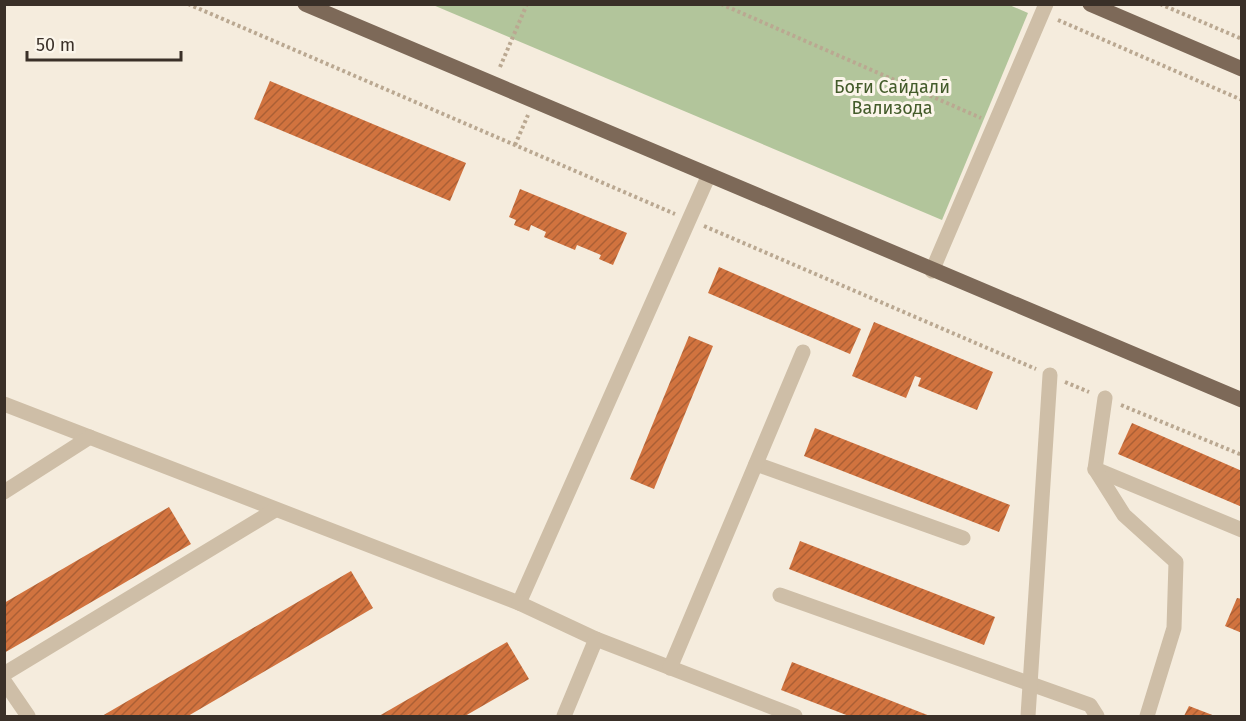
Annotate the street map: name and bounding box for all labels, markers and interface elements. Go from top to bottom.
scale bar [27,24,182,62]
text: 50 m [36,34,75,56]
park label: Боғи Сайдалӣ Вализода [834,76,950,119]

